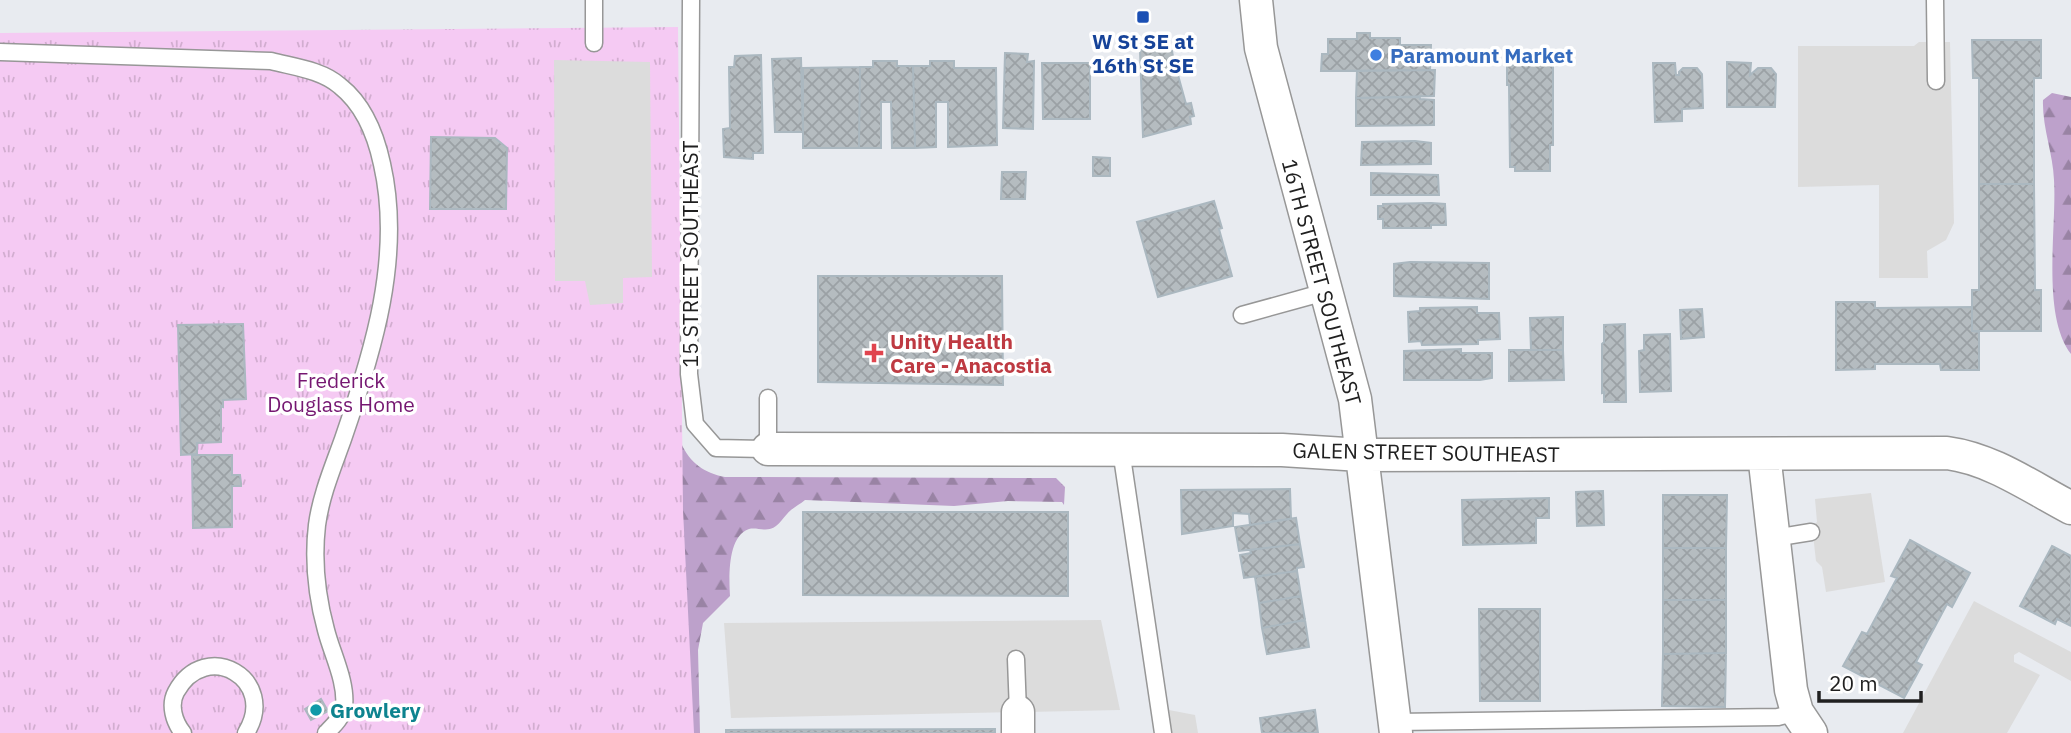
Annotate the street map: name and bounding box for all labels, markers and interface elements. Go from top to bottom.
marker: W St SE at 16th St SE [1135,9,1151,25]
place label: W St SE at 16th St SE [1092,27,1194,79]
place label: Paramount Market [1390,41,1573,69]
marker: Paramount Market [1368,47,1384,63]
street label: 15 STREET SOUTHEAST [676,141,704,367]
street label: 16TH STREET SOUTHEAST [1276,156,1368,408]
place label: Unity Health Care - Anacostia [890,327,1052,379]
marker: Unity Health Care - Anacostia [864,343,884,363]
park label: Frederick Douglass Home [267,366,415,418]
street label: GALEN STREET SOUTHEAST [1292,436,1560,468]
scale bar [1819,660,1920,704]
text: 20 m [1829,669,1878,697]
place label: Growlery [330,696,422,724]
marker: Growlery [308,702,324,718]

